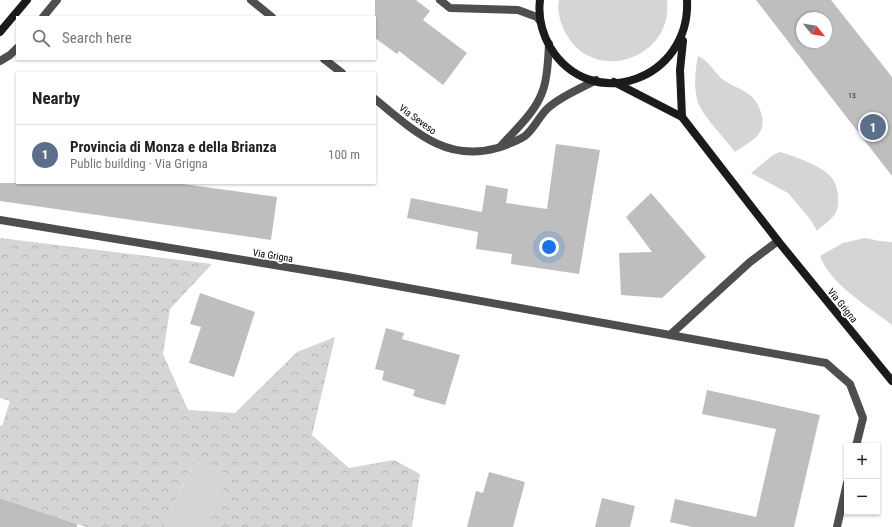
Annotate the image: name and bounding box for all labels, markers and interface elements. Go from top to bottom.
north arrow [796,12,832,48]
search box [16,16,376,60]
icon: search [30,27,52,49]
text: Search here [62,29,132,47]
text: Nearby [32,88,80,108]
house number: 13 [848,91,856,100]
street label: Via Seveso [397,102,438,137]
pin: 1 [860,112,886,142]
text: Provincia di Monza e della Brianza [70,138,277,156]
text: 1 [42,147,48,162]
text: 100 m [328,147,360,162]
text: Public building · Via Grigna [70,156,208,171]
your location [539,237,559,257]
street label: Via Grigna [252,247,294,264]
street label: Via Grigna [825,286,860,325]
map controls [844,443,880,515]
button: + [844,443,880,479]
button: − [844,479,880,515]

